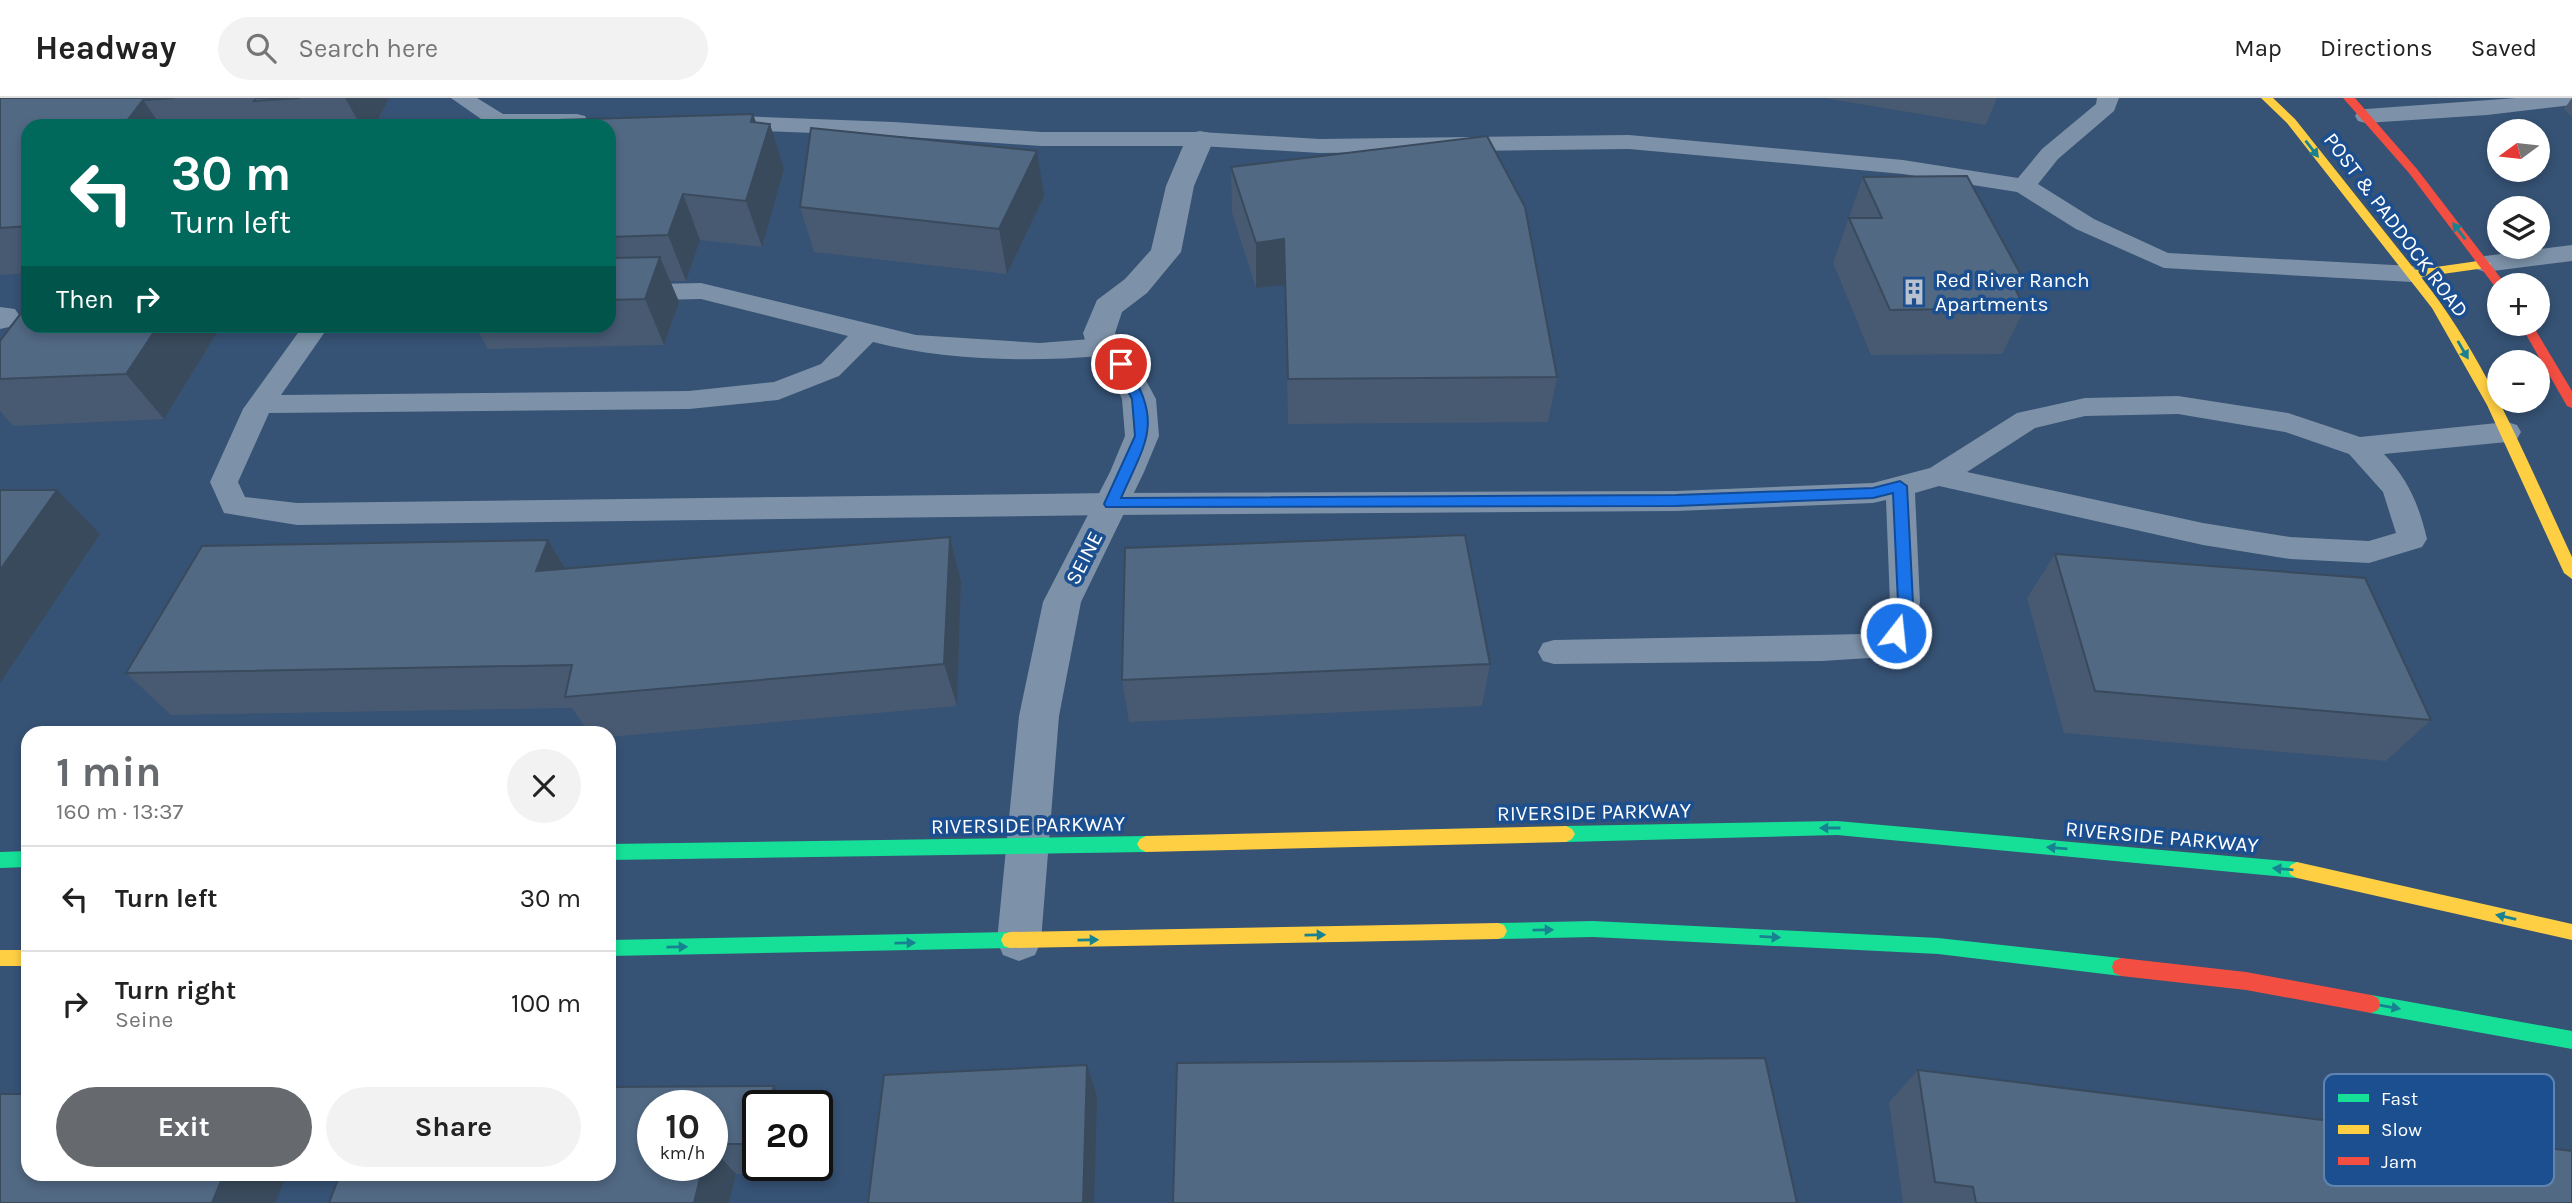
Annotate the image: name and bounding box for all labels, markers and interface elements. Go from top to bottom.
search box [218,17,708,80]
text: Headway [35,29,176,67]
icon: search [242,29,280,67]
text: Search here [298,33,438,64]
text: Map [2234,34,2282,62]
text: Directions [2320,34,2433,62]
text: Saved [2471,34,2537,62]
north arrow [2487,119,2550,182]
map controls [2487,119,2550,413]
street label: POST & PADDOCK ROAD [2319,128,2473,322]
one-way arrow [2305,139,2320,157]
text: 30 m [171,145,291,202]
icon: left [56,147,147,238]
button: layers [2487,196,2550,259]
text: Turn left [171,204,291,241]
one-way arrow [2452,222,2467,240]
place label: Red River Ranch Apartments [1935,268,2090,316]
button: + [2487,273,2550,336]
building icon: Red River Ranch Apartments [1899,277,1929,307]
icon: right [128,280,166,318]
text: Then [56,284,114,315]
pin [1091,334,1151,394]
one-way arrow [2456,341,2469,360]
icon: arrive [1102,345,1140,383]
button: − [2487,350,2550,413]
street label: SEINE [1060,527,1108,589]
position arrow [1859,596,1933,670]
text: 1 min [56,747,161,797]
button: close [507,749,581,823]
text: 160 m · 13:37 [56,798,183,825]
street label: RIVERSIDE PARKWAY [1497,798,1692,826]
street label: RIVERSIDE PARKWAY [931,811,1126,839]
street label: RIVERSIDE PARKWAY [2064,817,2260,857]
one-way arrow [1819,822,1841,834]
one-way arrow [2046,842,2068,853]
one-way arrow [2272,863,2294,874]
icon: left [56,880,94,918]
text: Turn left [115,883,217,914]
text: 30 m [520,883,581,914]
one-way arrow [2494,911,2516,922]
one-way arrow [1532,924,1554,936]
one-way arrow [1304,929,1326,941]
one-way arrow [1759,932,1781,943]
one-way arrow [1077,934,1099,946]
one-way arrow [894,937,916,949]
one-way arrow [666,941,688,953]
text: Turn right [115,975,236,1006]
icon: right [56,985,94,1023]
text: 100 m [511,988,581,1019]
one-way arrow [2379,1001,2401,1012]
text: Seine [115,1006,173,1033]
legend [2324,1074,2554,1186]
button: Exit [56,1087,312,1167]
button: Share [326,1087,581,1167]
text: Fast [2381,1088,2418,1110]
speed limit sign: 20 [742,1090,833,1181]
text: 10 [665,1106,700,1147]
text: Slow [2381,1119,2422,1141]
text: km/h [660,1142,705,1164]
text: Jam [2381,1151,2417,1173]

